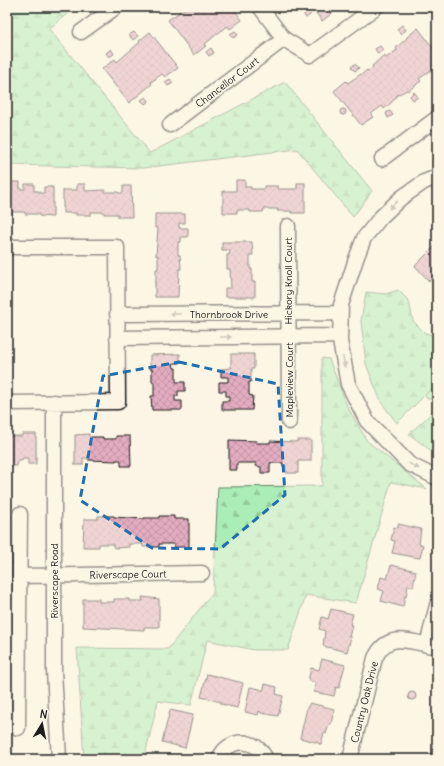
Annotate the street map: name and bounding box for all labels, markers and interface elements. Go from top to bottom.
street label: Chancellor Court [193,54,262,110]
one-way arrow [388,200,398,210]
street label: Hickory Knoll Court [282,237,295,325]
street label: Thornbrook Drive [190,308,268,321]
one-way arrow [168,311,181,317]
one-way arrow [220,334,233,340]
street label: Mapleview Court [283,342,296,418]
one-way arrow [341,356,347,368]
one-way arrow [409,463,420,470]
street label: Riverscape Road [48,543,61,619]
street label: Riverscape Court [89,567,167,582]
street label: Country Oak Drive [348,660,381,744]
north arrow [22,704,62,744]
text: N [39,707,49,722]

